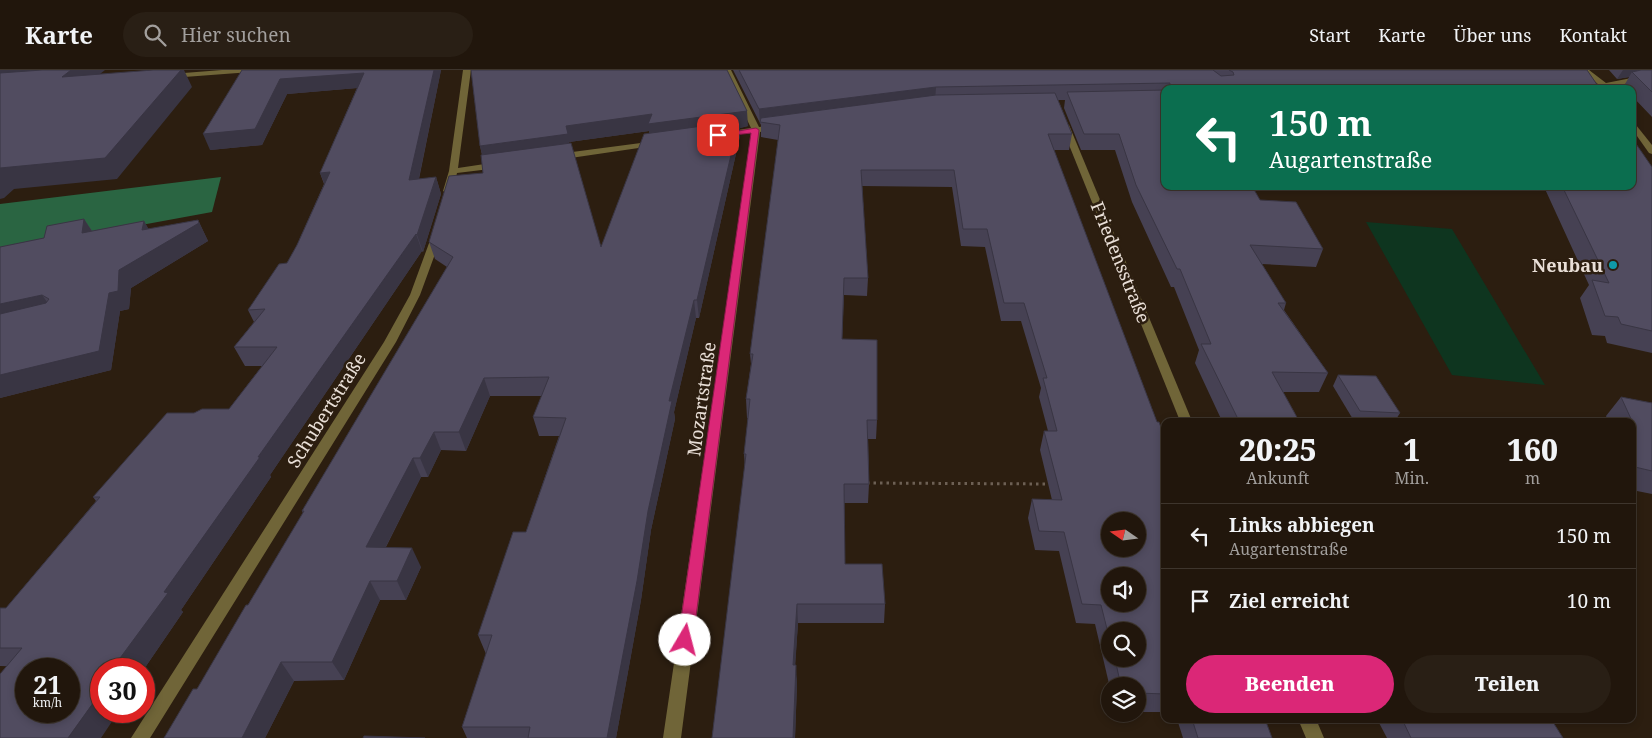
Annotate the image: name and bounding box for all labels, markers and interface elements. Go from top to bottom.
search box [123,12,473,57]
text: Karte [25,18,93,51]
icon: search [141,21,169,49]
text: Hier suchen [181,22,291,48]
text: Start [1309,23,1350,47]
text: Karte [1378,23,1426,47]
text: Über uns [1454,23,1531,47]
text: Kontakt [1559,23,1627,47]
text: 150 m [1269,99,1372,146]
icon: left [1186,105,1251,170]
pin [697,114,739,156]
icon: arrive [704,121,732,149]
text: Augartenstraße [1269,144,1432,174]
street label: Friedensstraße [1086,198,1156,326]
place label: Neubau [1532,253,1603,277]
marker: Neubau [1607,259,1619,271]
street label: Mozartstraße [681,340,721,458]
street label: Schubertstraße [281,348,371,472]
text: 20:25 [1239,429,1316,470]
text: 1 [1403,429,1420,470]
text: 160 [1507,429,1558,470]
text: Ankunft [1246,467,1309,489]
text: Min. [1394,467,1429,489]
text: m [1525,467,1540,489]
north arrow [1101,512,1146,558]
map controls [1101,512,1146,722]
text: Links abbiegen [1229,512,1375,538]
icon: left [1186,522,1214,550]
text: 150 m [1556,523,1611,549]
text: Augartenstraße [1229,538,1348,560]
button: sound [1101,567,1146,612]
icon: arrive [1186,587,1214,615]
text: Ziel erreicht [1229,588,1350,614]
text: 10 m [1567,588,1611,614]
position arrow [658,613,710,665]
button: search [1101,622,1146,667]
button: Beenden [1186,655,1394,713]
button: Teilen [1404,655,1611,713]
speed limit sign: 30 [90,658,155,723]
text: 21 [33,667,62,701]
button: layers [1101,677,1146,722]
text: km/h [33,694,62,711]

